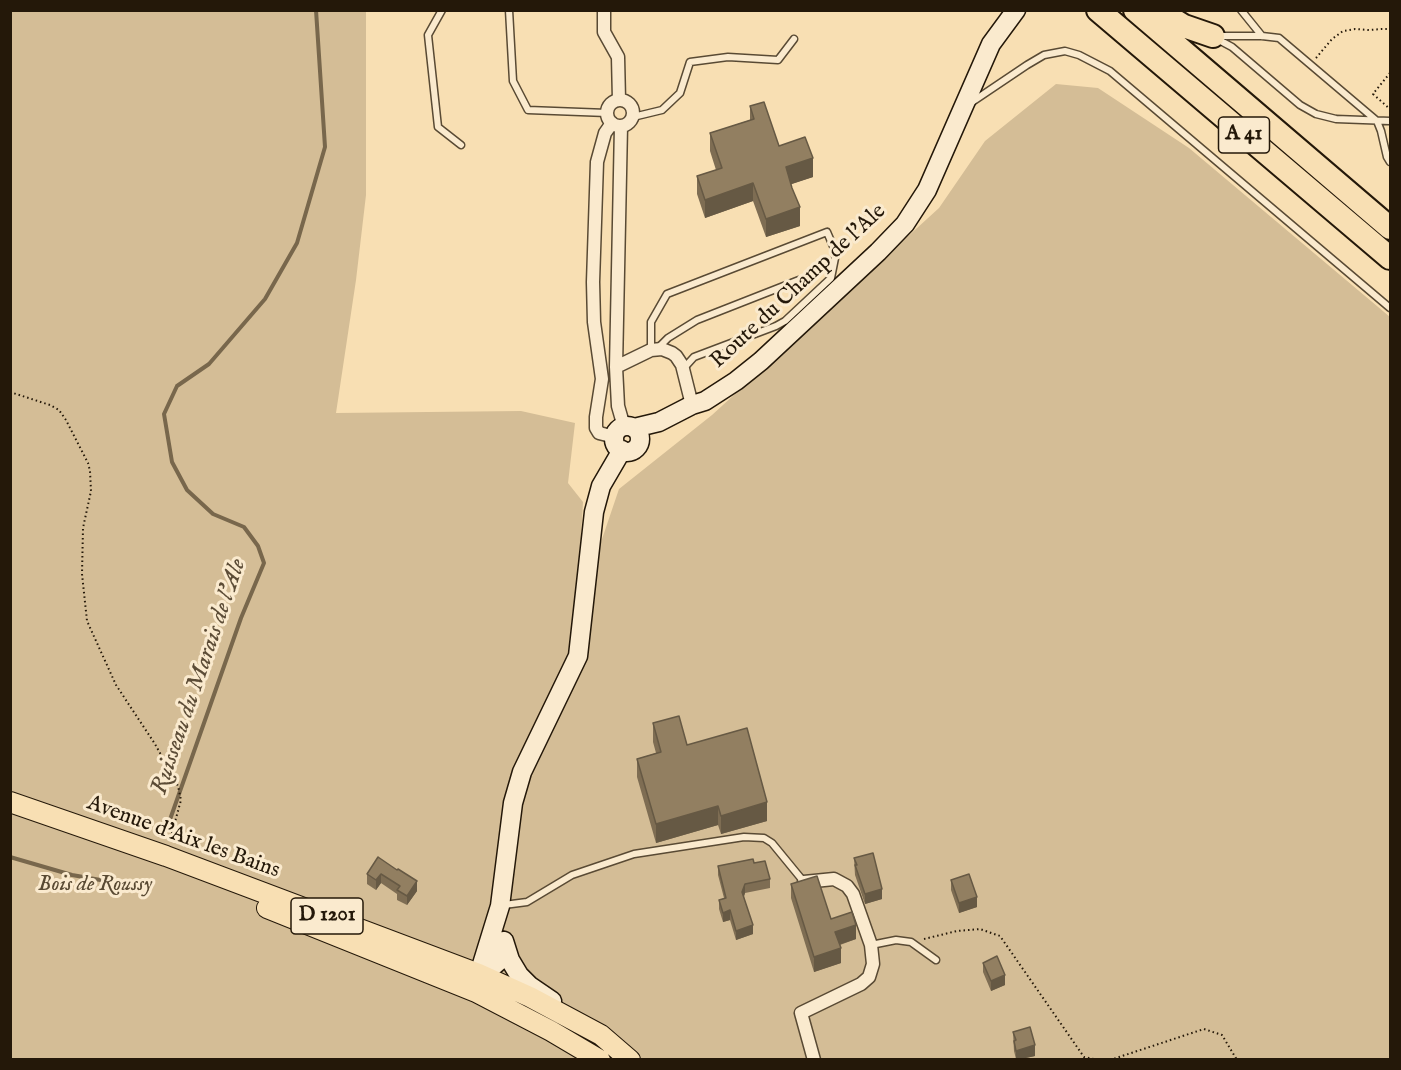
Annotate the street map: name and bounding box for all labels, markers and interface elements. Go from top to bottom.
road number: A 41 [1218,117,1270,153]
street label: Route du Champ de l'Ale [706,199,892,375]
water label: Ruisseau du Marais de l'Ale [146,555,254,799]
street label: Avenue d'Aix les Bains [83,791,283,885]
park label: Bois de Roussy [38,872,152,898]
road number: D 1201 [291,898,363,934]

